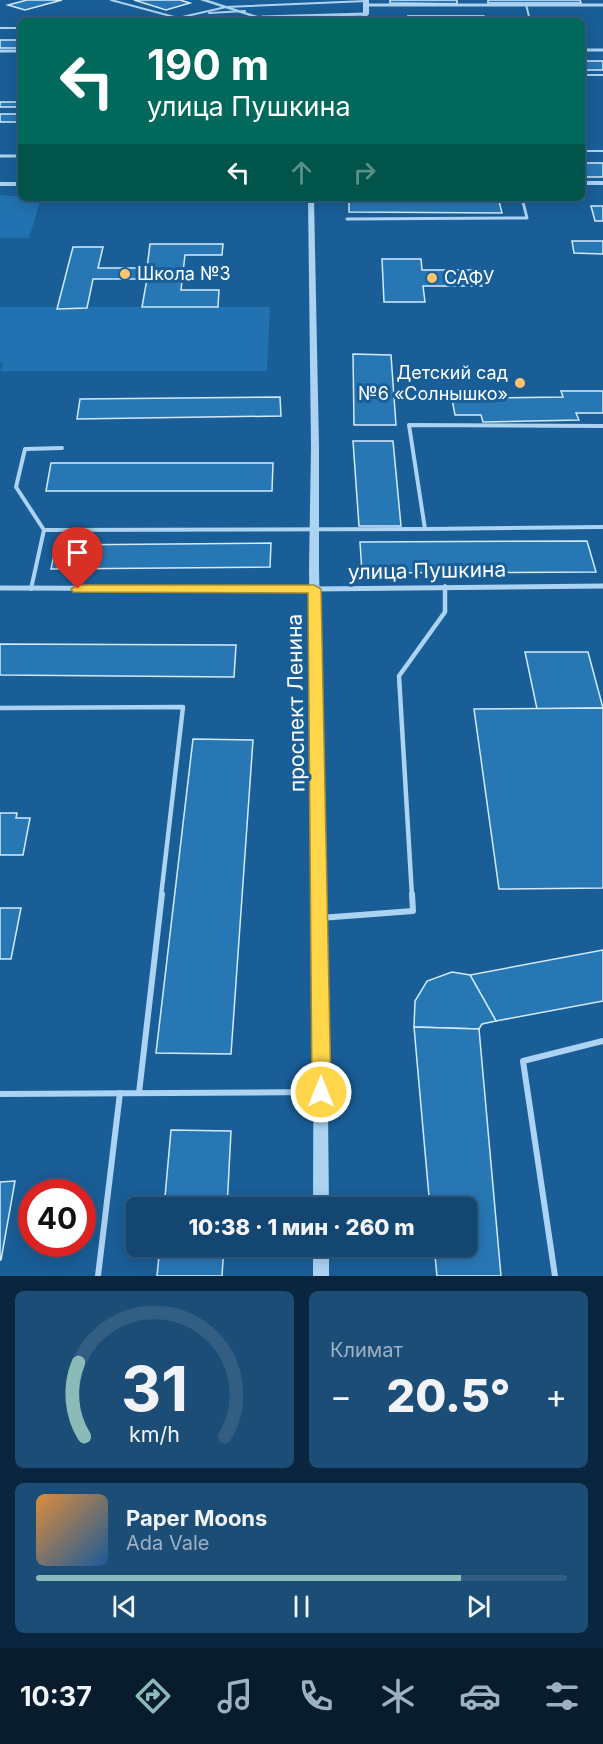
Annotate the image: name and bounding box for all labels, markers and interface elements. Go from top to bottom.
text: 190 m [147,39,269,90]
icon: left [48,42,126,120]
text: улица Пушкина [147,90,351,123]
icon: left [222,156,255,189]
icon: ahead [285,156,318,189]
icon: right [348,156,381,189]
place label: Школа №3 [137,263,231,284]
marker: Школа №3 [118,267,132,281]
place label: САФУ [444,267,494,288]
marker: САФУ [425,271,439,285]
place label: Детский сад №6 «Солнышко» [358,362,508,404]
marker: Детский сад №6 «Солнышко» [513,376,527,390]
pin [52,527,103,589]
icon: arrive [61,536,94,569]
street label: улица Пушкина [348,557,506,584]
street label: проспект Ленина [281,614,310,792]
position arrow [289,1060,353,1124]
speed limit sign: 40 [18,1179,96,1257]
text: 10:38 · 1 мин · 260 m [188,1214,415,1240]
text: Климат [330,1338,403,1362]
text: 31 [121,1351,188,1426]
text: 20.5° [387,1368,510,1423]
text: − [330,1376,352,1416]
text: + [545,1376,567,1416]
text: km/h [129,1421,180,1447]
text: Paper Moons [126,1505,267,1531]
text: Ada Vale [126,1531,209,1555]
icon: previous [108,1590,141,1623]
icon: pause [285,1590,318,1623]
icon: next [462,1590,495,1623]
icon: directions [132,1675,174,1717]
icon: music [214,1675,256,1717]
icon: phone [295,1675,337,1717]
icon: climate [377,1675,419,1717]
icon: car [459,1675,501,1717]
icon: filters [541,1675,583,1717]
text: 10:37 [20,1680,92,1713]

